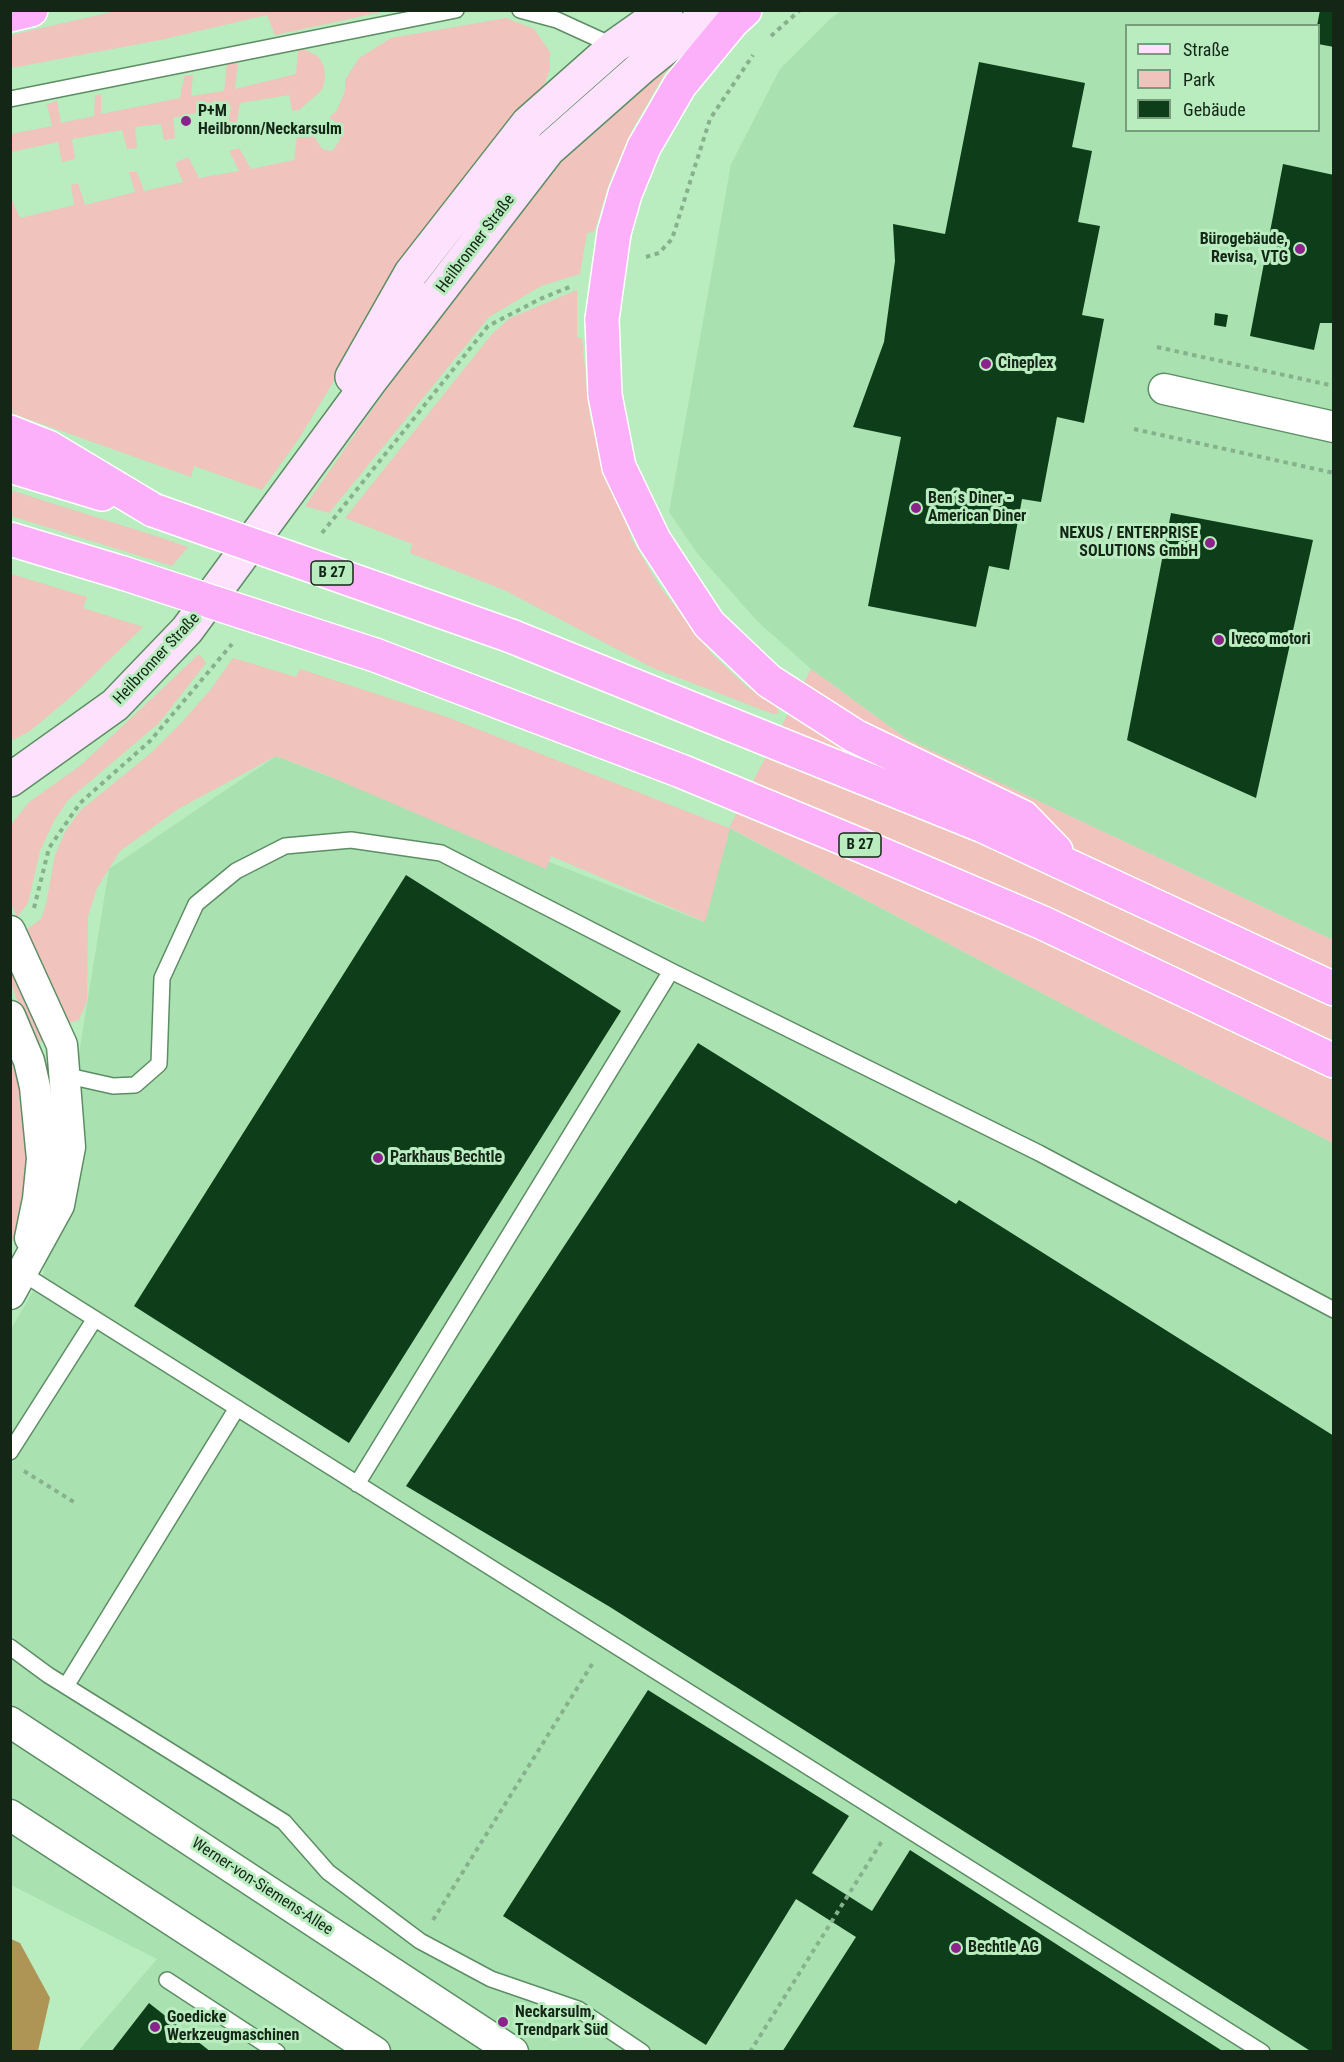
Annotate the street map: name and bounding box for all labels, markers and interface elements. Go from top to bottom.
legend [1125,24,1320,132]
text: Straße [1183,39,1229,60]
text: Park [1183,69,1215,90]
text: Gebäude [1183,99,1246,120]
place label: P+M Heilbronn/Neckarsulm [198,102,342,140]
marker: P+M Heilbronn/Neckarsulm [179,114,193,128]
street label: Heilbronner Straße [433,191,519,297]
place label: Bürogebäude, Revisa, VTG [1200,230,1288,268]
marker: Bürogebäude, Revisa, VTG [1293,242,1307,256]
place label: Cineplex [998,354,1054,374]
marker: Cineplex [979,357,993,371]
place label: Ben´s Diner - American Diner [928,489,1026,527]
marker: Ben´s Diner - American Diner [909,501,923,515]
place label: NEXUS / ENTERPRISE SOLUTIONS GmbH [1059,524,1198,562]
marker: NEXUS / ENTERPRISE SOLUTIONS GmbH [1203,536,1217,550]
road number: B 27 [311,561,353,585]
street label: Heilbronner Straße [110,609,204,709]
place label: Iveco motori [1231,630,1311,650]
marker: Iveco motori [1212,633,1226,647]
road number: B 27 [839,833,881,857]
place label: Parkhaus Bechtle [390,1148,502,1168]
marker: Parkhaus Bechtle [371,1151,385,1165]
street label: Werner-von-Siemens-Allee [188,1834,336,1940]
place label: Bechtle AG [968,1938,1039,1958]
marker: Bechtle AG [949,1941,963,1955]
place label: Neckarsulm, Trendpark Süd [515,2003,608,2041]
place label: Goedicke Werkzeugmaschinen [167,2008,299,2046]
marker: Neckarsulm, Trendpark Süd [496,2015,510,2029]
marker: Goedicke Werkzeugmaschinen [148,2020,162,2034]

